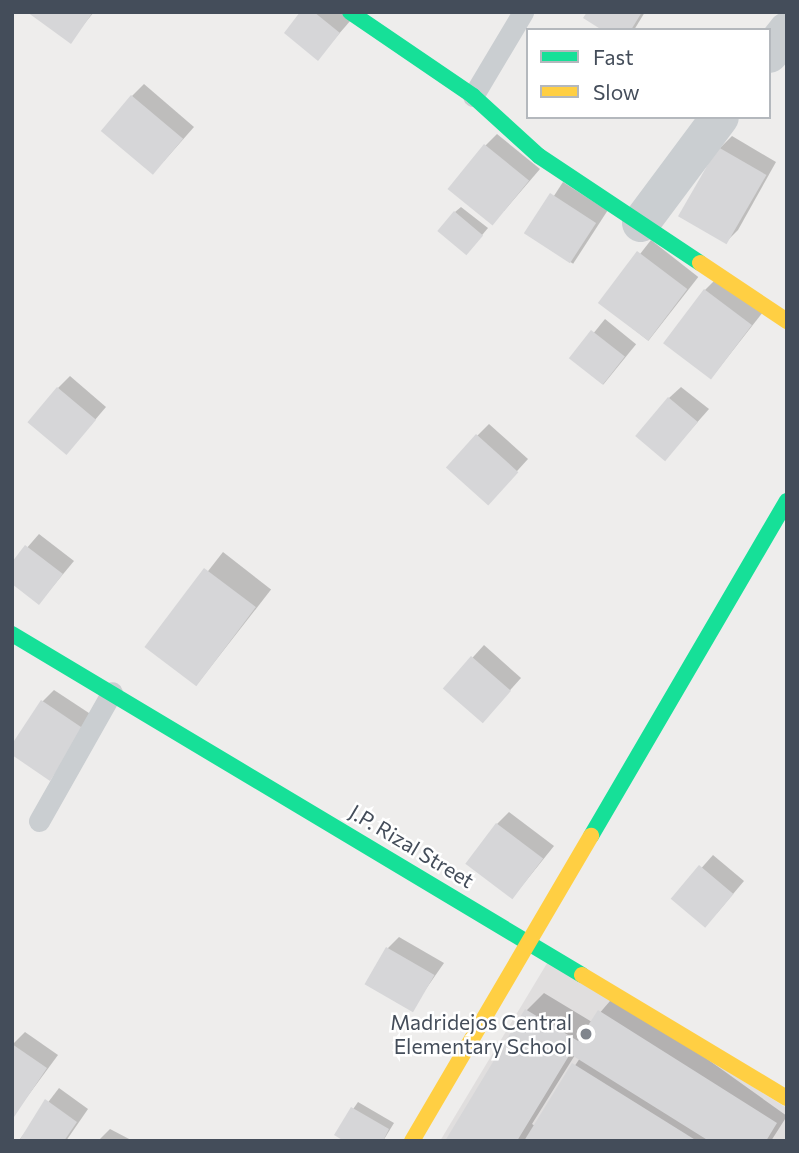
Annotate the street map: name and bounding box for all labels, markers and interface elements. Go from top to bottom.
legend [526,28,771,119]
text: Fast [593,44,634,69]
text: Slow [593,79,640,104]
street label: J.P. Rizal Street [345,799,479,893]
place label: Madridejos Central Elementary School [390,1009,572,1059]
marker: Madridejos Central Elementary School [578,1026,594,1042]

